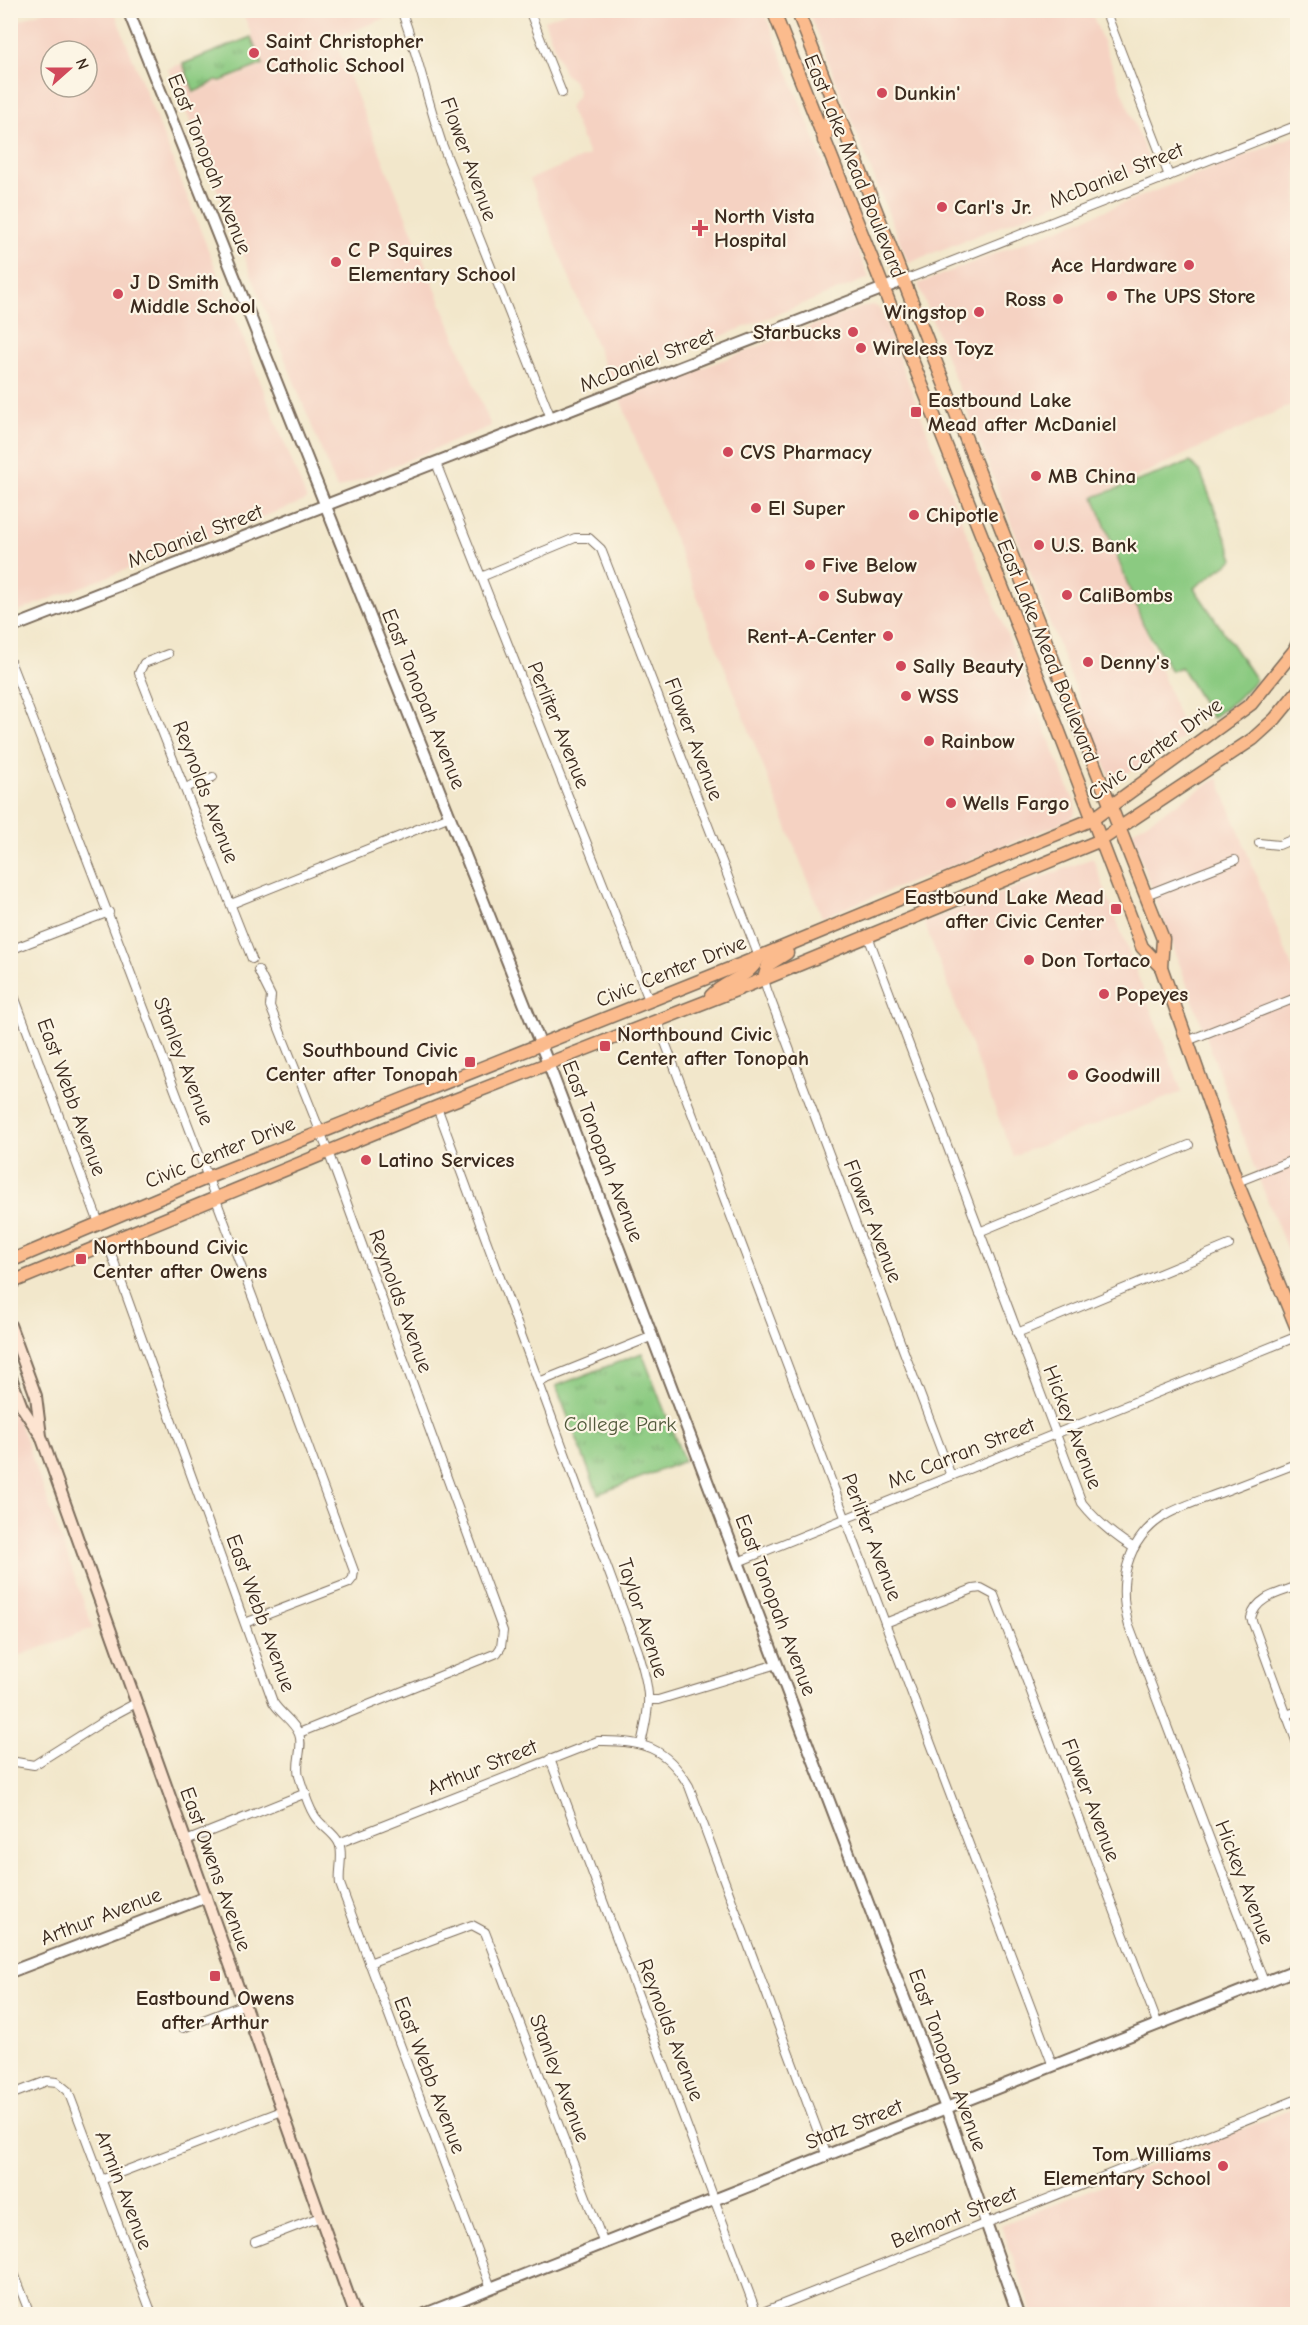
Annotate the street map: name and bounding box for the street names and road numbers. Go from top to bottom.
street label: East Lake Mead Boulevard [799,51,911,281]
street label: East Tonopah Avenue [163,70,257,258]
street label: Flower Avenue [436,94,502,224]
street label: McDaniel Street [1045,137,1188,213]
street label: McDaniel Street [576,323,719,397]
street label: McDaniel Street [124,499,267,573]
street label: East Lake Mead Boulevard [992,536,1104,766]
street label: East Tonopah Avenue [377,605,471,793]
street label: Perliter Avenue [523,658,595,792]
street label: Flower Avenue [660,674,728,804]
street label: Civic Center Drive [1083,692,1227,806]
street label: Reynolds Avenue [168,718,244,866]
street label: Civic Center Drive [592,930,750,1012]
street label: Stanley Avenue [149,994,219,1128]
street label: East Webb Avenue [32,1015,112,1179]
street label: East Tonopah Avenue [557,1057,649,1245]
street label: Civic Center Drive [141,1111,299,1193]
street label: Flower Avenue [839,1156,907,1286]
street label: Reynolds Avenue [364,1226,438,1376]
street label: Hickey Avenue [1038,1362,1108,1492]
street label: Mc Carran Street [884,1412,1039,1493]
street label: Perliter Avenue [837,1470,907,1604]
street label: East Tonopah Avenue [730,1511,822,1699]
street label: East Webb Avenue [221,1531,301,1695]
street label: Taylor Avenue [612,1555,674,1681]
street label: Arthur Street [424,1734,541,1800]
street label: Flower Avenue [1057,1735,1125,1865]
street label: East Owens Avenue [175,1784,257,1954]
street label: Hickey Avenue [1210,1817,1280,1947]
street label: Arthur Avenue [37,1882,165,1950]
street label: Reynolds Avenue [633,1956,709,2104]
street label: East Tonopah Avenue [904,1966,992,2154]
street label: East Webb Avenue [389,1993,471,2157]
street label: Stanley Avenue [525,2011,595,2145]
street label: Statz Street [802,2093,907,2154]
street label: Armin Avenue [90,2127,158,2253]
street label: Belmont Street [887,2180,1021,2253]

